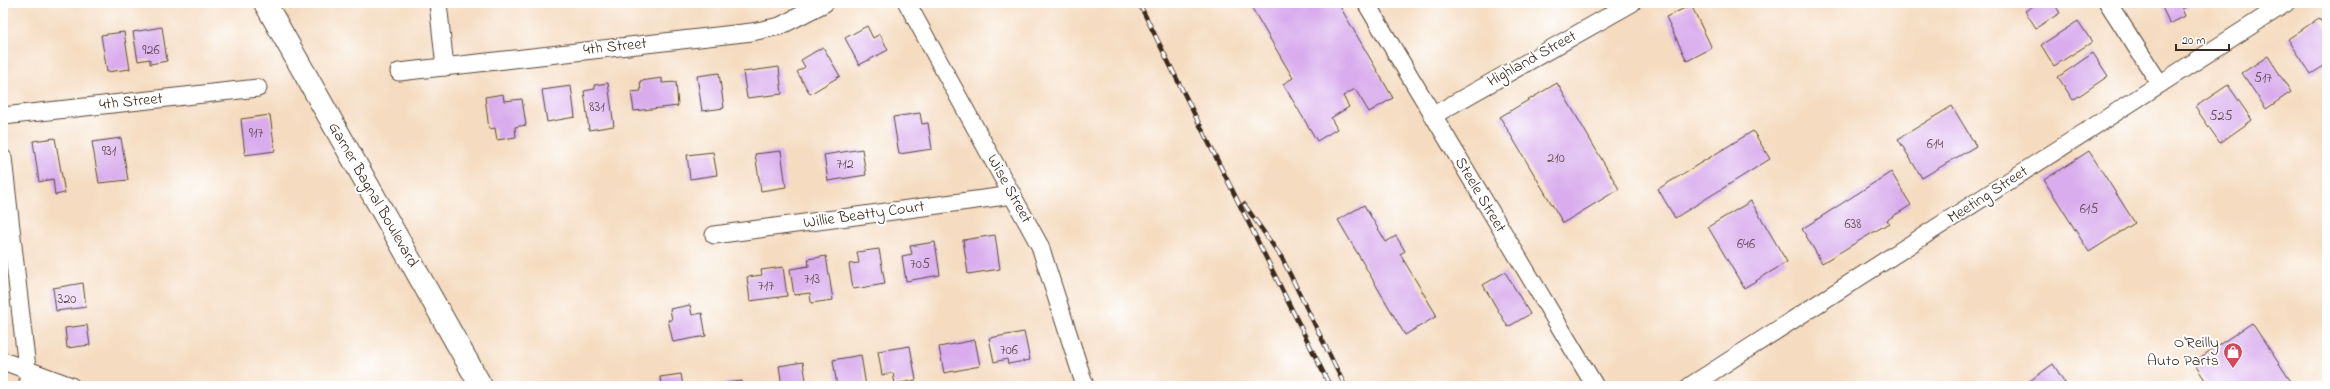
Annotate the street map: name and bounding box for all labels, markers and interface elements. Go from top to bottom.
street label: Highland Street [1483,24,1582,93]
scale bar [2176,26,2229,52]
street label: 4th Street [582,32,649,62]
text: 20 m [2182,32,2205,50]
house number: 926 [142,40,160,61]
house number: 517 [2254,68,2272,89]
street label: 4th Street [98,87,165,117]
house number: 831 [589,97,605,118]
house number: 525 [2210,106,2232,127]
street label: Garner Bagnal Boulevard [322,118,424,272]
house number: 917 [249,123,263,144]
house number: 614 [1927,134,1943,155]
house number: 931 [102,141,117,162]
house number: 210 [1547,148,1565,169]
street label: Wise Street [980,150,1038,228]
street label: Steele Street [1448,153,1512,238]
house number: 712 [836,154,854,175]
street label: Meeting Street [1943,160,2034,230]
street label: Willie Beatty Court [802,195,927,235]
house number: 615 [2080,199,2098,220]
house number: 638 [1844,214,1862,235]
house number: 646 [1737,234,1755,255]
house number: 705 [910,254,930,275]
house number: 713 [804,269,820,290]
house number: 717 [758,276,774,297]
house number: 320 [58,289,76,310]
place label: O'Reilly Auto Parts [2147,331,2219,373]
house number: 706 [1000,340,1018,361]
shop icon: O'Reilly Auto Parts [2222,341,2244,369]

